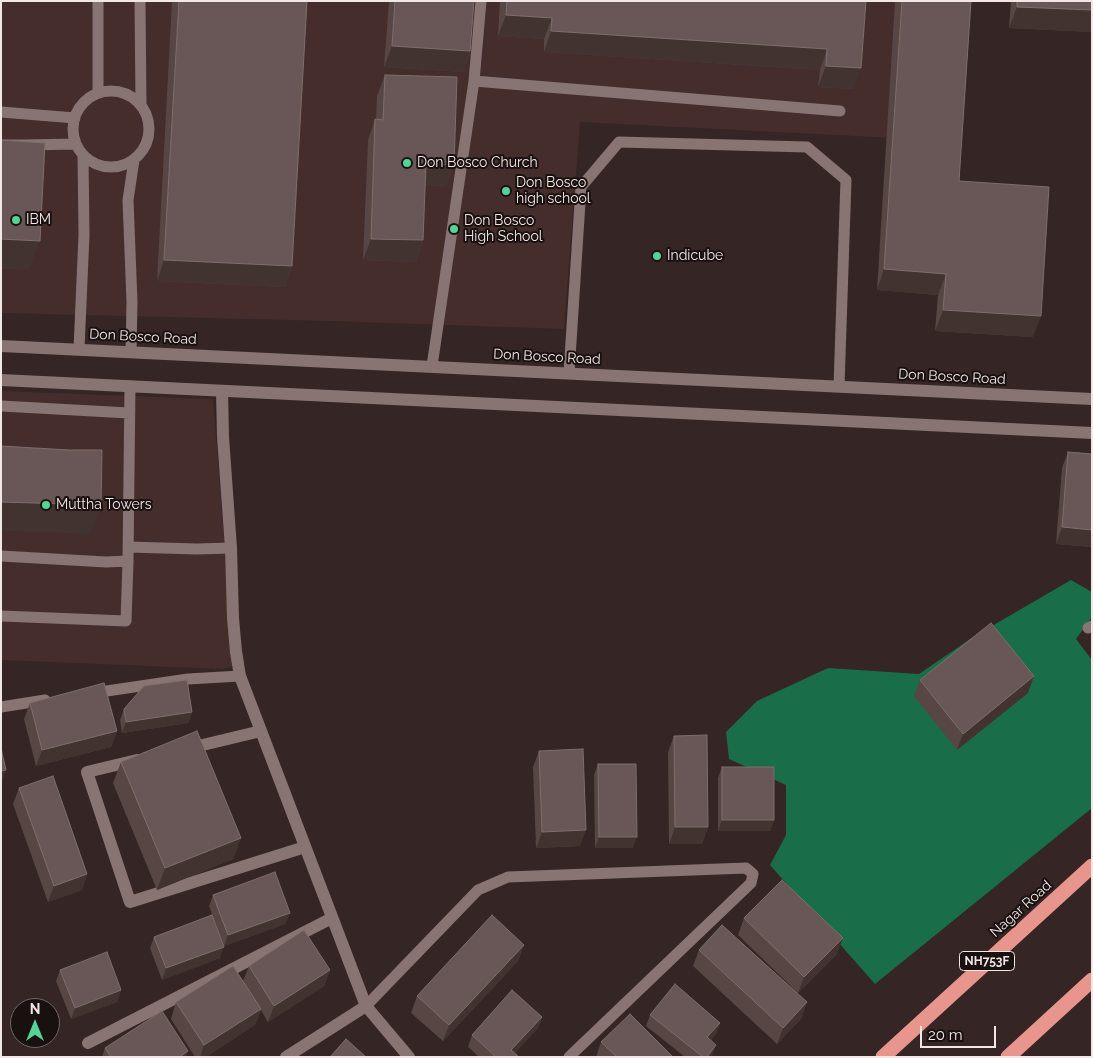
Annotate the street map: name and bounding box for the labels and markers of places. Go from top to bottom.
place label: Don Bosco Church [417,155,538,171]
marker: Don Bosco Church [401,157,413,169]
place label: Don Bosco high school [516,175,591,208]
marker: Don Bosco high school [500,185,512,197]
place label: IBM [26,212,51,228]
place label: Don Bosco High School [464,213,543,246]
marker: IBM [10,214,22,226]
marker: Don Bosco High School [448,223,460,235]
place label: Indicube [667,248,723,264]
marker: Indicube [651,250,663,262]
place label: Muttha Towers [56,497,151,513]
marker: Muttha Towers [40,499,52,511]

